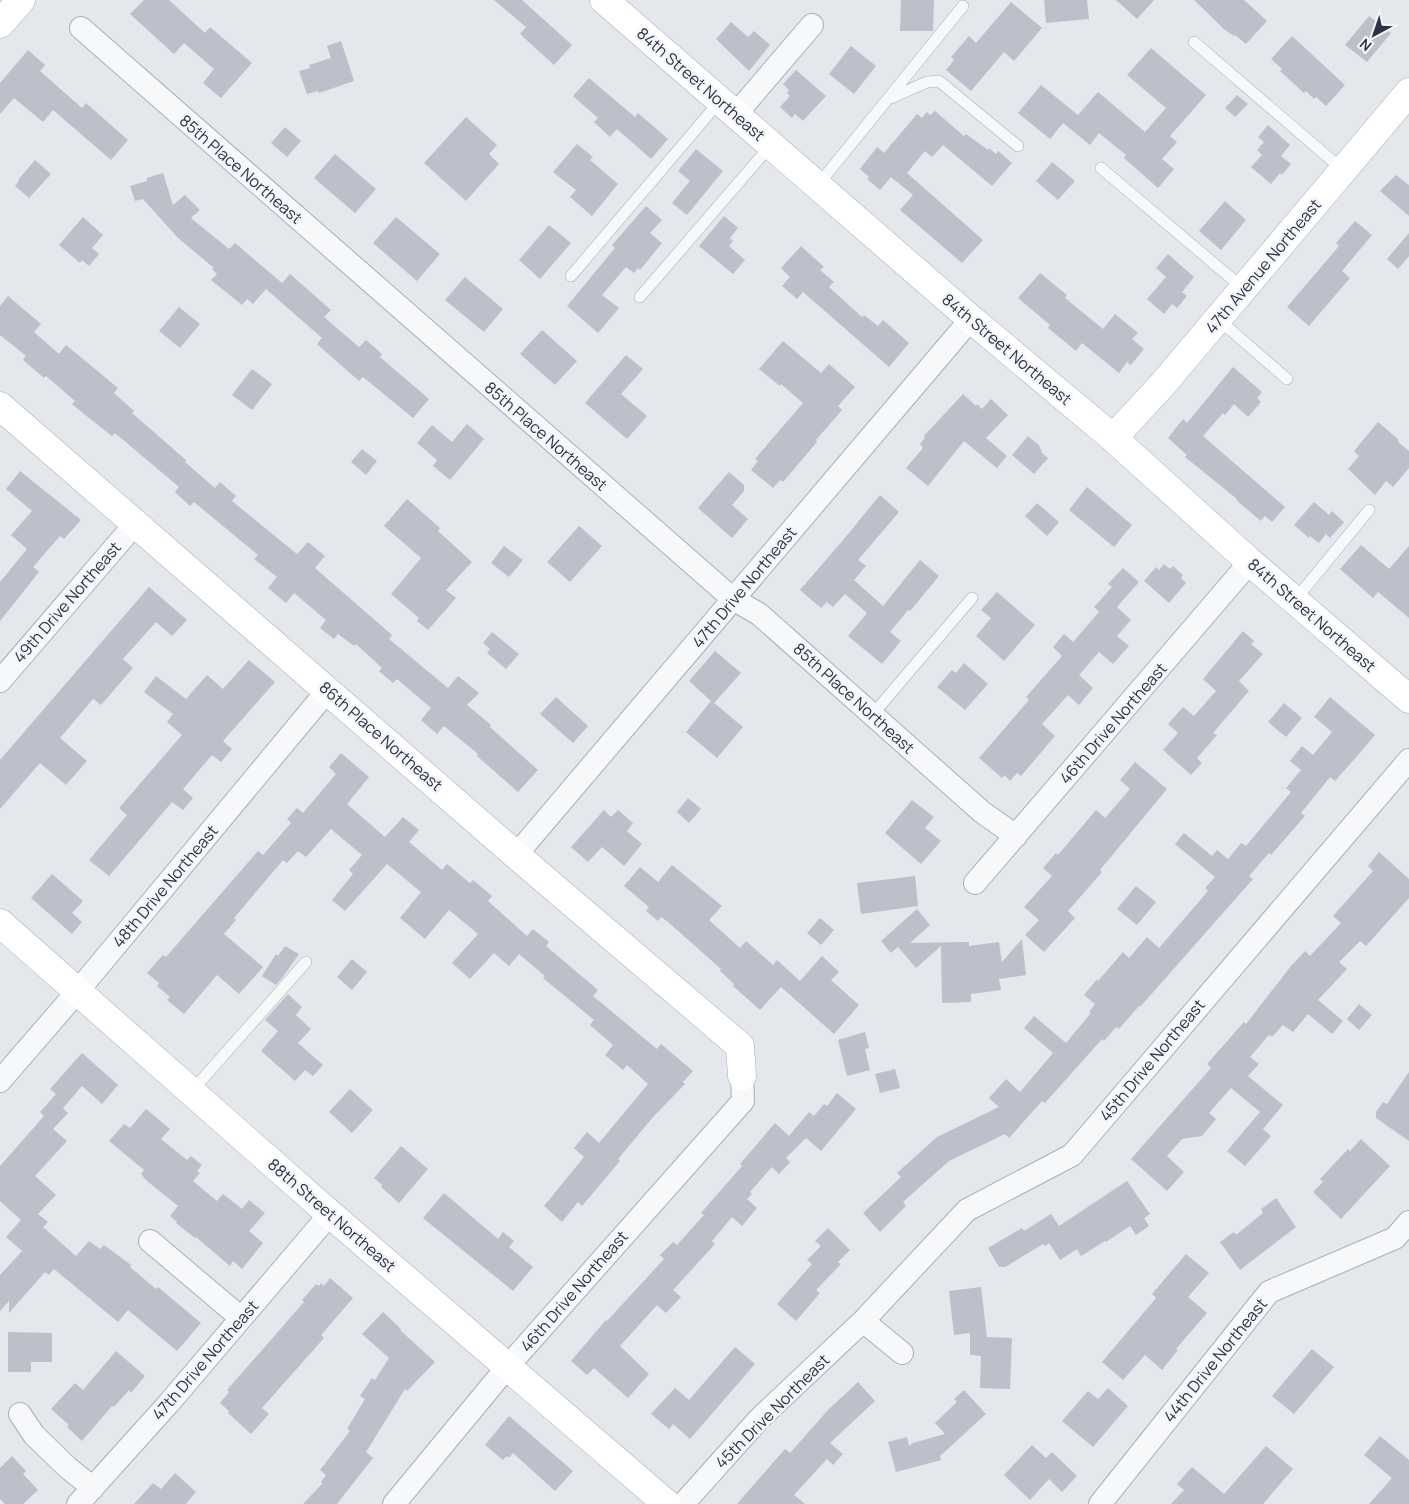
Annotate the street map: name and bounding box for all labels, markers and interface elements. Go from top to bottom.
north arrow [1349,10,1399,60]
street label: 84th Street Northeast [632,22,770,146]
text: N [1355,35,1375,56]
street label: 85th Place Northeast [175,109,307,229]
street label: 47th Avenue Northeast [1200,194,1326,338]
street label: 84th Street Northeast [937,288,1077,410]
street label: 85th Place Northeast [480,376,612,496]
street label: 47th Drive Northeast [687,522,801,652]
street label: 49th Drive Northeast [8,537,126,667]
street label: 84th Street Northeast [1243,553,1381,677]
street label: 85th Place Northeast [789,638,919,758]
street label: 46th Drive Northeast [1054,658,1172,788]
street label: 86th Place Northeast [315,676,447,796]
street label: 48th Drive Northeast [107,820,223,952]
street label: 45th Drive Northeast [1094,994,1210,1126]
street label: 88th Street Northeast [263,1153,401,1277]
street label: 46th Drive Northeast [515,1226,633,1356]
street label: 44th Drive Northeast [1158,1293,1272,1427]
street label: 47th Drive Northeast [147,1295,263,1425]
street label: 45th Drive Northeast [710,1349,834,1473]

